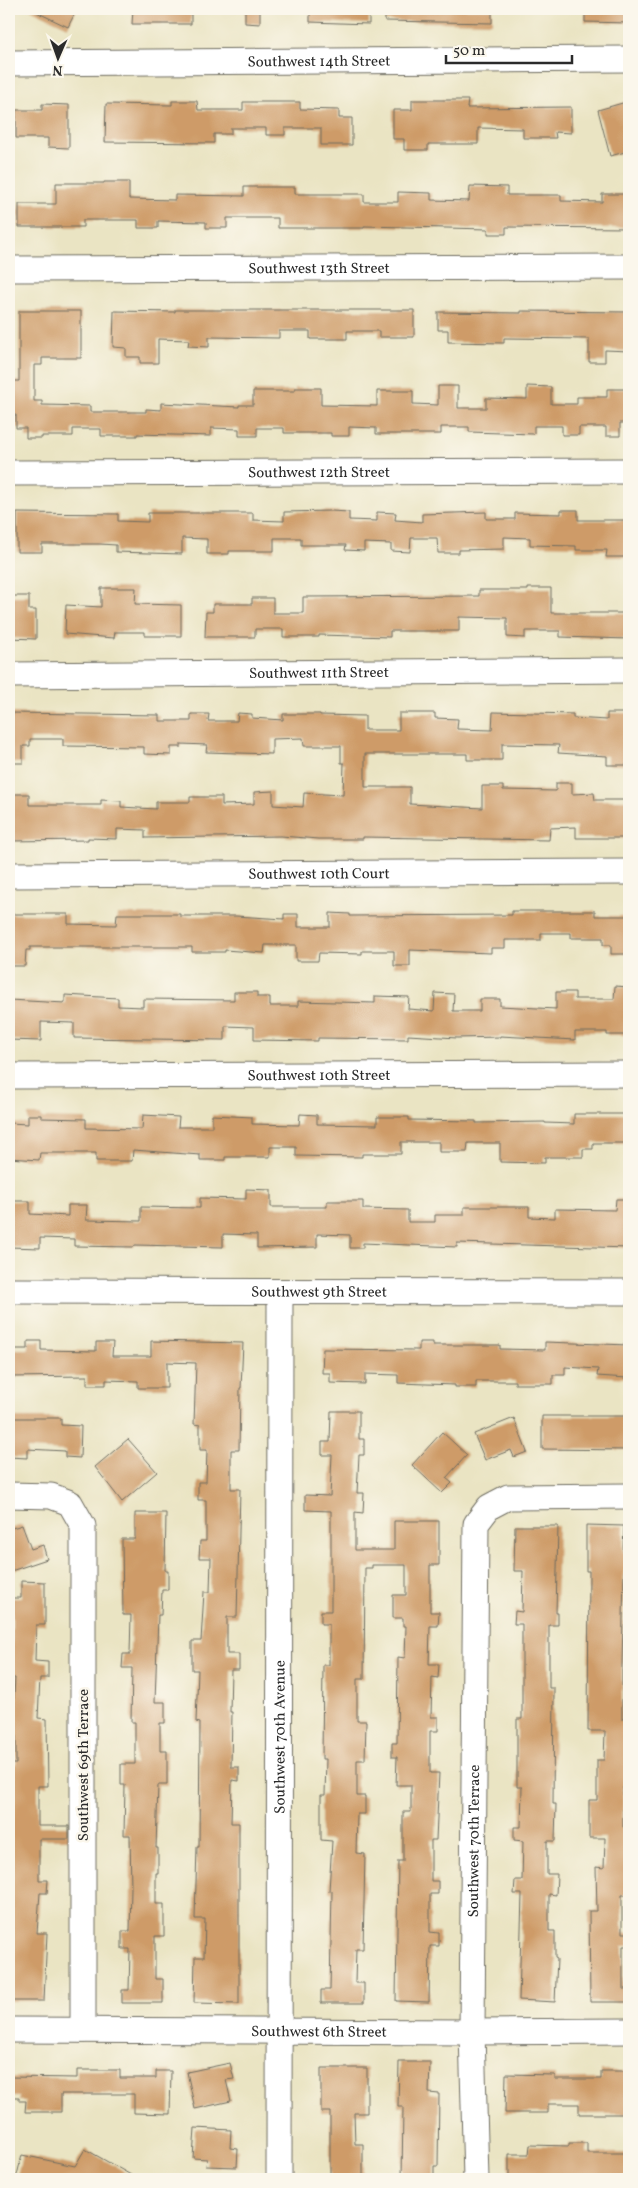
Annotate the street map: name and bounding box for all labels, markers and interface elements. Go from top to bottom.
north arrow [32,32,82,82]
scale bar [446,32,572,64]
text: 50 m [453,41,485,62]
street label: Southwest 14th Street [247,52,391,73]
text: N [52,60,63,79]
street label: Southwest 13th Street [248,259,390,280]
street label: Southwest 12th Street [248,463,390,484]
street label: Southwest 11th Street [249,663,389,685]
street label: Southwest 10th Court [248,864,390,886]
street label: Southwest 10th Street [247,1066,391,1087]
street label: Southwest 9th Street [251,1282,387,1304]
street label: Southwest 70th Avenue [270,1660,292,1814]
street label: Southwest 69th Terrace [74,1689,95,1841]
street label: Southwest 70th Terrace [464,1765,486,1918]
street label: Southwest 6th Street [251,2022,387,2044]

